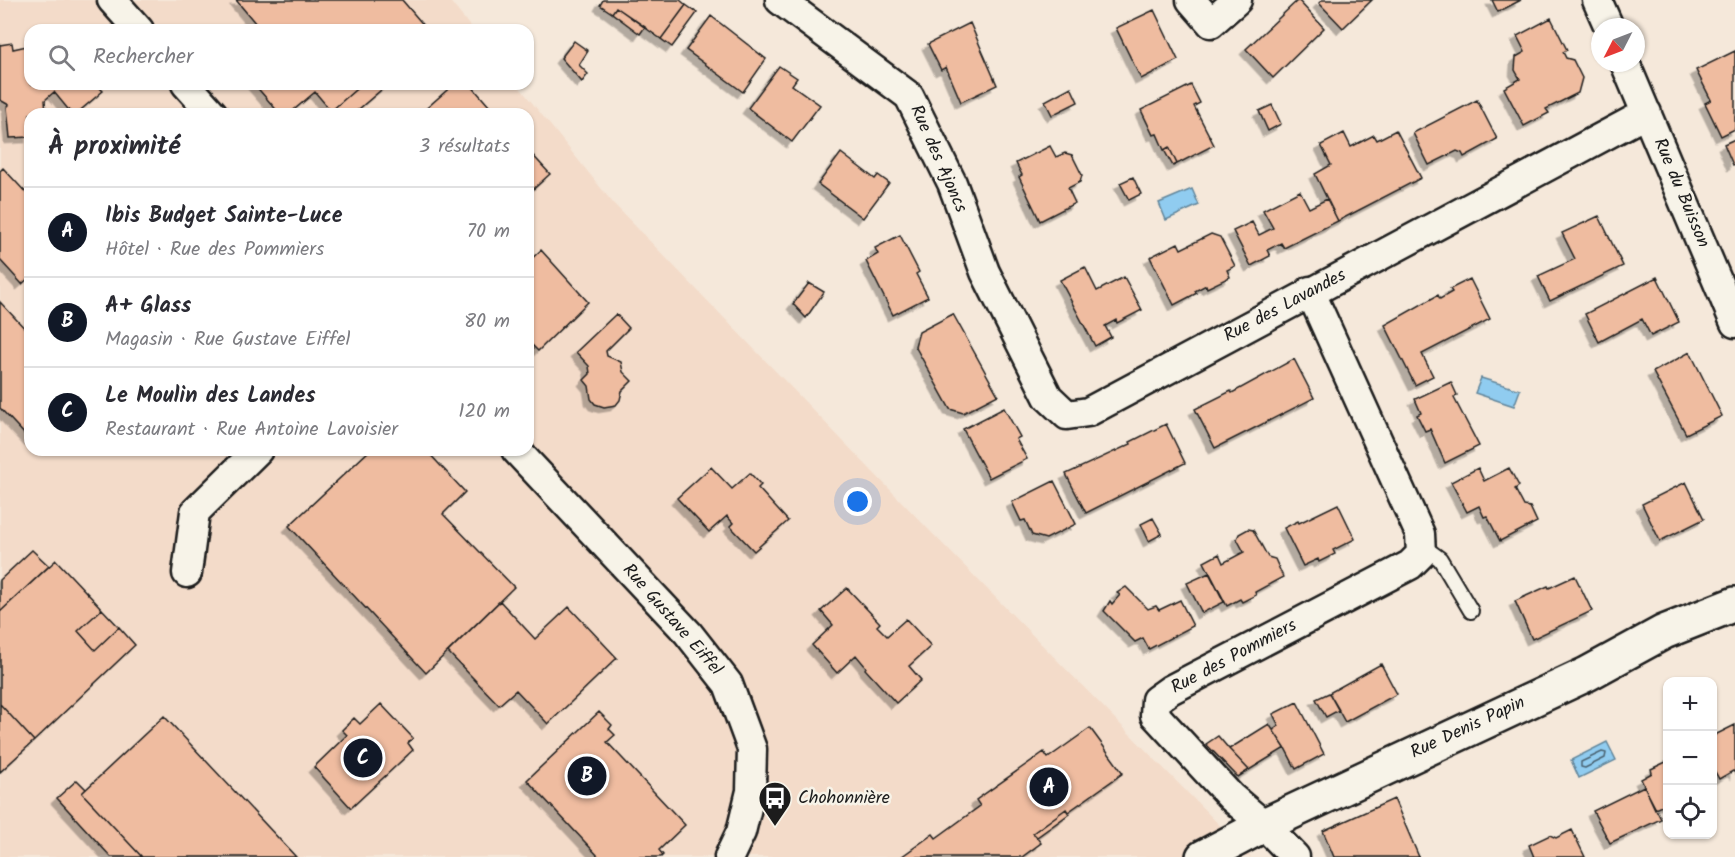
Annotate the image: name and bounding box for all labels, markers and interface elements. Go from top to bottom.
north arrow [1591,18,1645,72]
search box [24,24,534,90]
text: Rechercher [93,40,193,75]
icon: search [45,41,78,74]
street label: Rue des Ajoncs [901,100,975,218]
text: À proximité [48,126,180,168]
text: 3 résultats [419,131,510,163]
street label: Rue du Buisson [1645,134,1717,252]
text: Ibis Budget Sainte-Luce [105,199,343,234]
text: A [61,216,74,248]
text: 70 m [467,216,510,248]
text: Hôtel · Rue des Pommiers [105,234,324,266]
street label: Rue des Lavandes [1219,261,1352,351]
text: A+ Glass [105,289,191,324]
text: B [61,306,74,338]
text: 80 m [464,306,510,338]
text: Magasin · Rue Gustave Eiffel [105,324,350,356]
text: Le Moulin des Landes [105,379,315,414]
text: C [61,396,74,428]
text: 120 m [458,396,510,428]
text: Restaurant · Rue Antoine Lavoisier [105,414,398,446]
your location [843,487,872,516]
street label: Rue Gustave Eiffel [615,557,730,683]
street label: Rue des Pommiers [1166,611,1302,702]
map controls [1663,677,1717,839]
button: + [1663,677,1717,731]
street label: Rue Denis Papin [1406,689,1530,767]
button: − [1663,731,1717,785]
pin: C [344,736,382,780]
pin: B [568,754,606,798]
pin: A [1030,764,1068,810]
bus stop icon: Chohonnière [757,780,793,827]
place label: Chohonnière [798,784,890,813]
button: locate [1663,785,1717,839]

